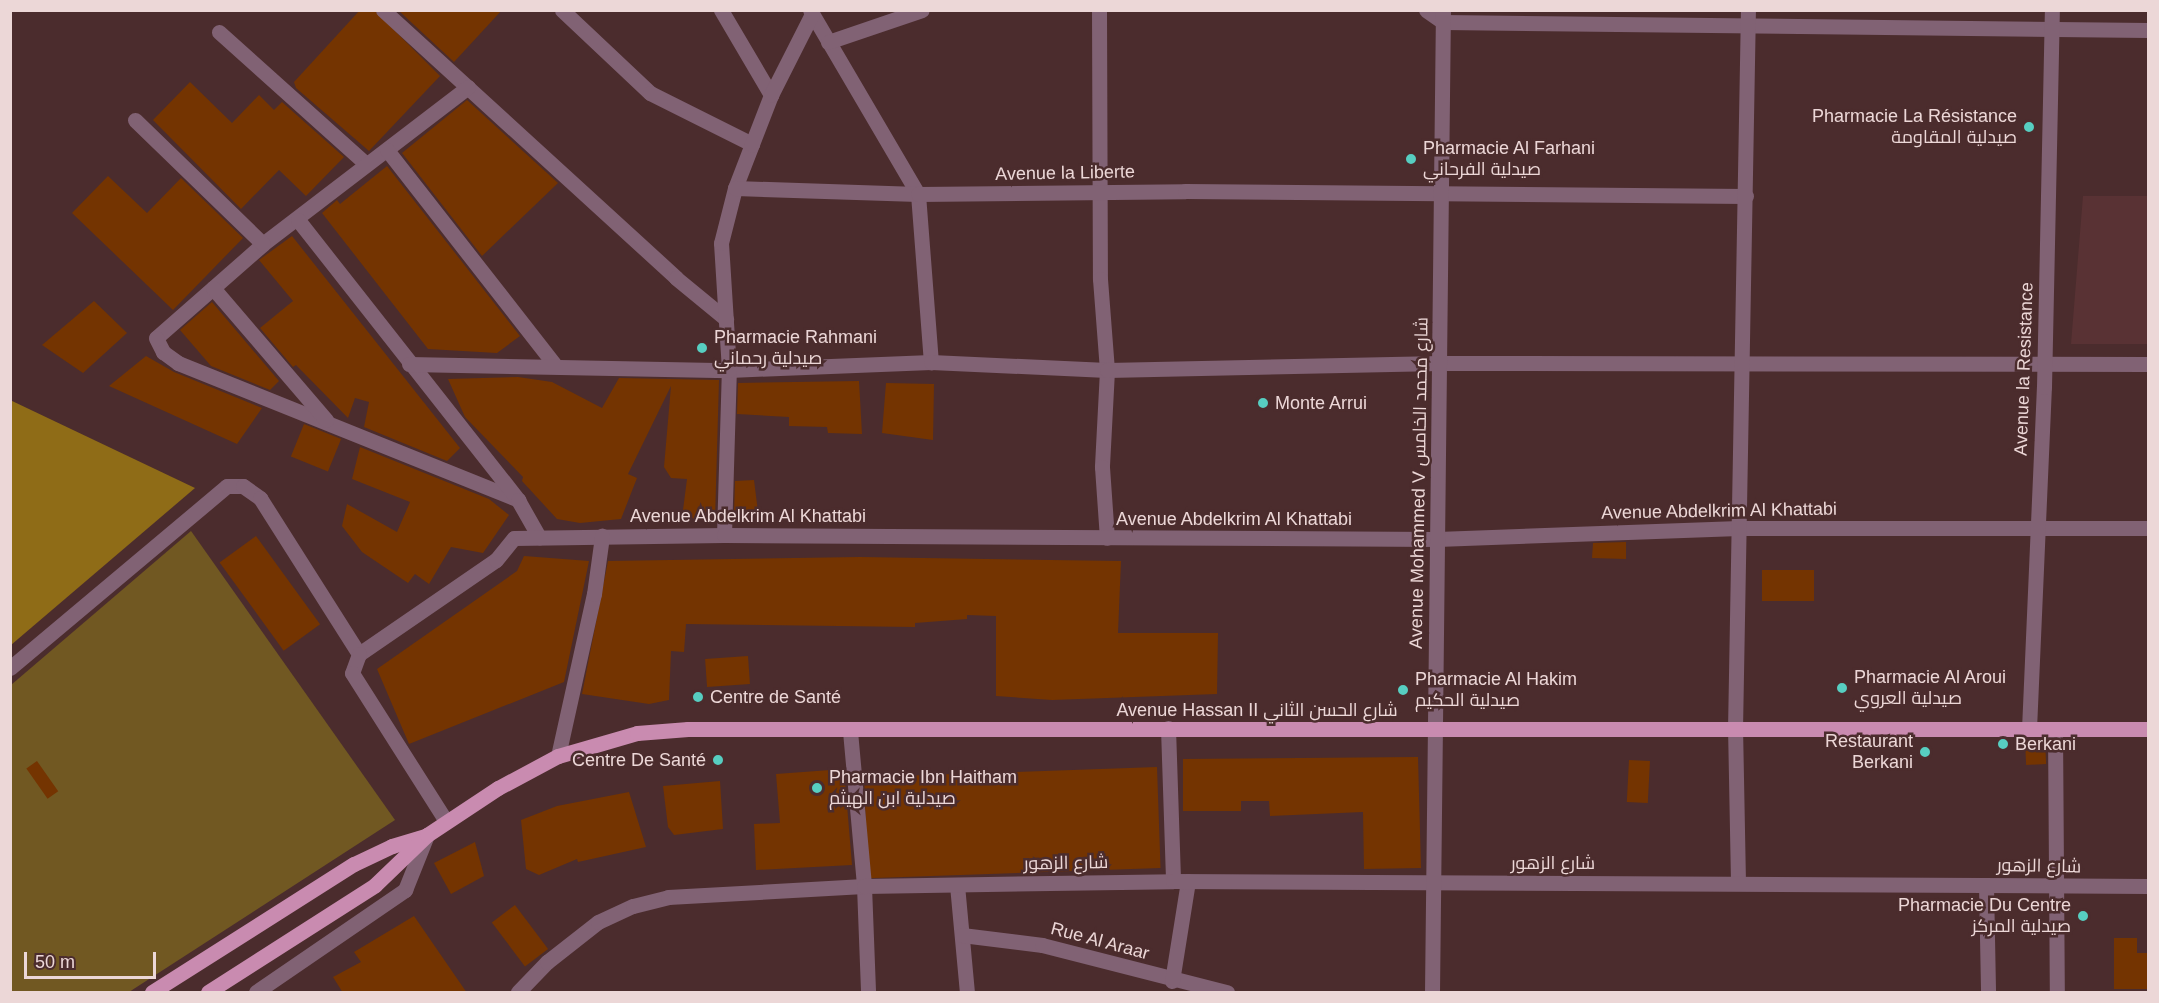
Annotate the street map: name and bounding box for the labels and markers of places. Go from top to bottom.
place label: Pharmacie La Résistance صيدلية المقاومة [1812,106,2017,148]
marker: Pharmacie La Résistance صيدلية المقاومة [2022,120,2036,134]
place label: Pharmacie Al Farhani صيدلية الفرحاني [1423,138,1596,180]
marker: Pharmacie Al Farhani صيدلية الفرحاني [1404,152,1418,166]
place label: Pharmacie Rahmani صيدلية رحماني [714,327,877,370]
marker: Pharmacie Rahmani صيدلية رحماني [695,341,709,355]
place label: Monte Arrui [1275,392,1368,414]
marker: Monte Arrui [1256,396,1270,410]
place label: Pharmacie Al Aroui صيدلية العروي [1854,667,2008,710]
place label: Pharmacie Al Hakim صيدلية الحكيم [1415,669,1578,712]
marker: Pharmacie Al Aroui صيدلية العروي [1835,681,1849,695]
marker: Pharmacie Al Hakim صيدلية الحكيم [1396,683,1410,697]
place label: Centre de Santé [710,686,841,708]
marker: Centre de Santé [691,690,705,704]
place label: Restaurant Berkani [1825,731,1913,774]
place label: Berkani [2015,733,2076,755]
marker: Berkani [1996,737,2010,751]
marker: Restaurant Berkani [1918,745,1932,759]
place label: Centre De Santé [572,749,706,771]
marker: Centre De Santé [711,753,725,767]
place label: Pharmacie Ibn Haitham صيدلية ابن الهيثم [829,767,1017,810]
marker: Pharmacie Ibn Haitham صيدلية ابن الهيثم [810,781,824,795]
place label: Pharmacie Du Centre صيدلية المركز [1898,895,2071,938]
marker: Pharmacie Du Centre صيدلية المركز [2076,909,2090,923]

